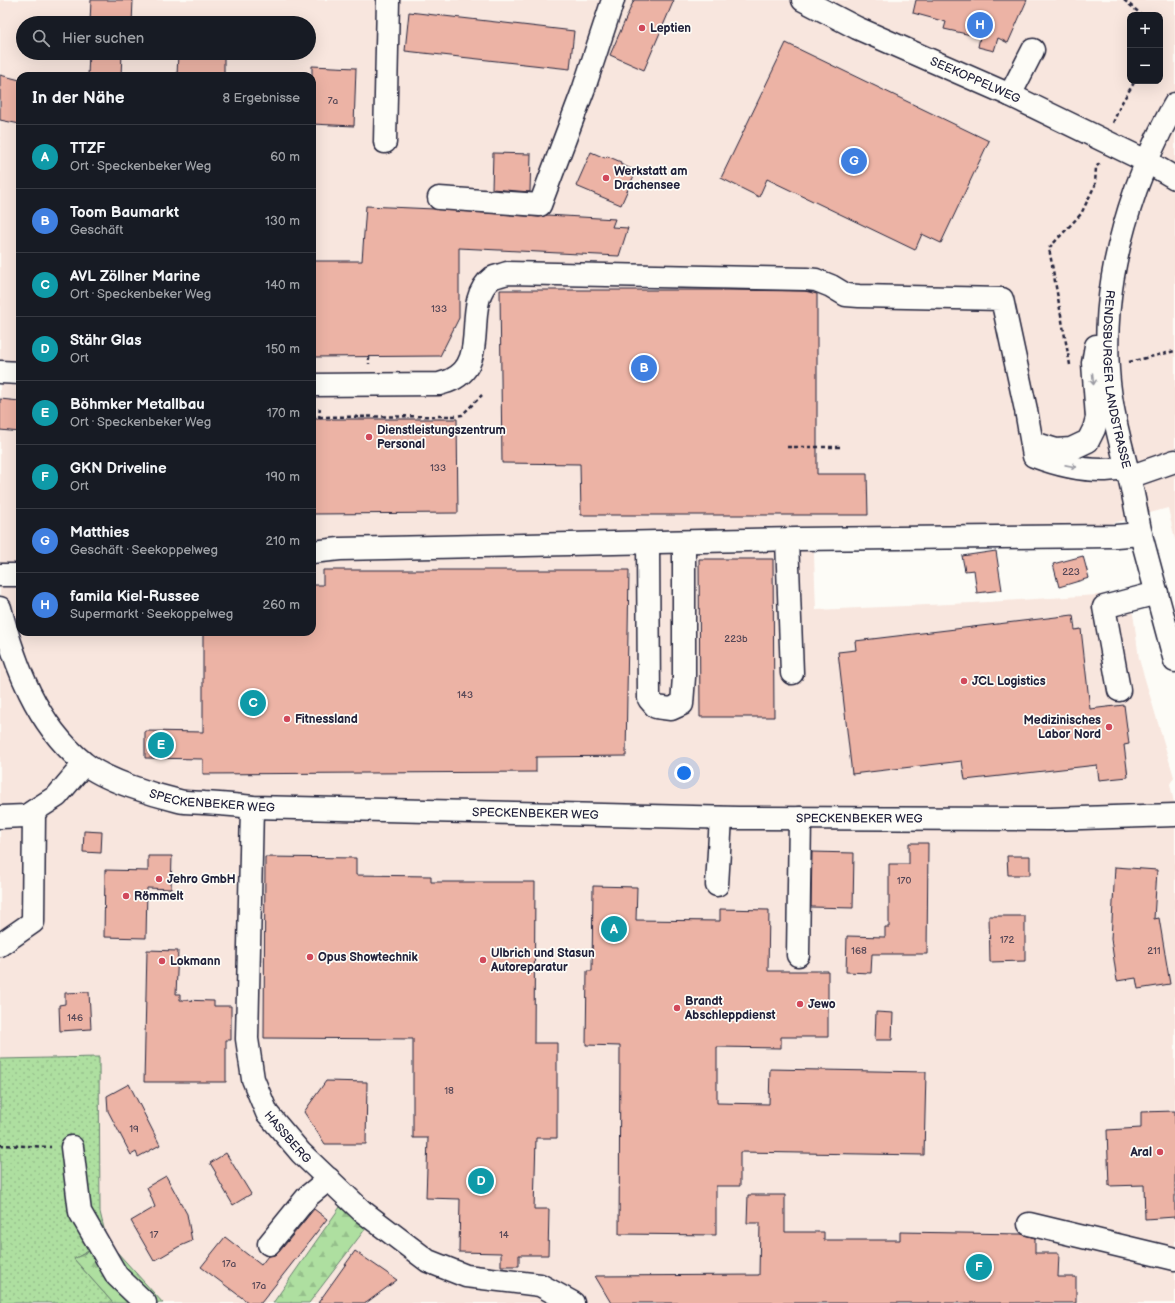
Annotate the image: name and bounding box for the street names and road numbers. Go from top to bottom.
street label: SEEKOPPELWEG [928,54,1023,107]
street label: RENDSBURGER LANDSTRASSE [1099,289,1134,470]
street label: SPECKENBEKER WEG [147,786,275,816]
street label: SPECKENBEKER WEG [472,805,599,823]
street label: SPECKENBEKER WEG [796,811,923,827]
street label: HASSBERG [261,1108,314,1167]

